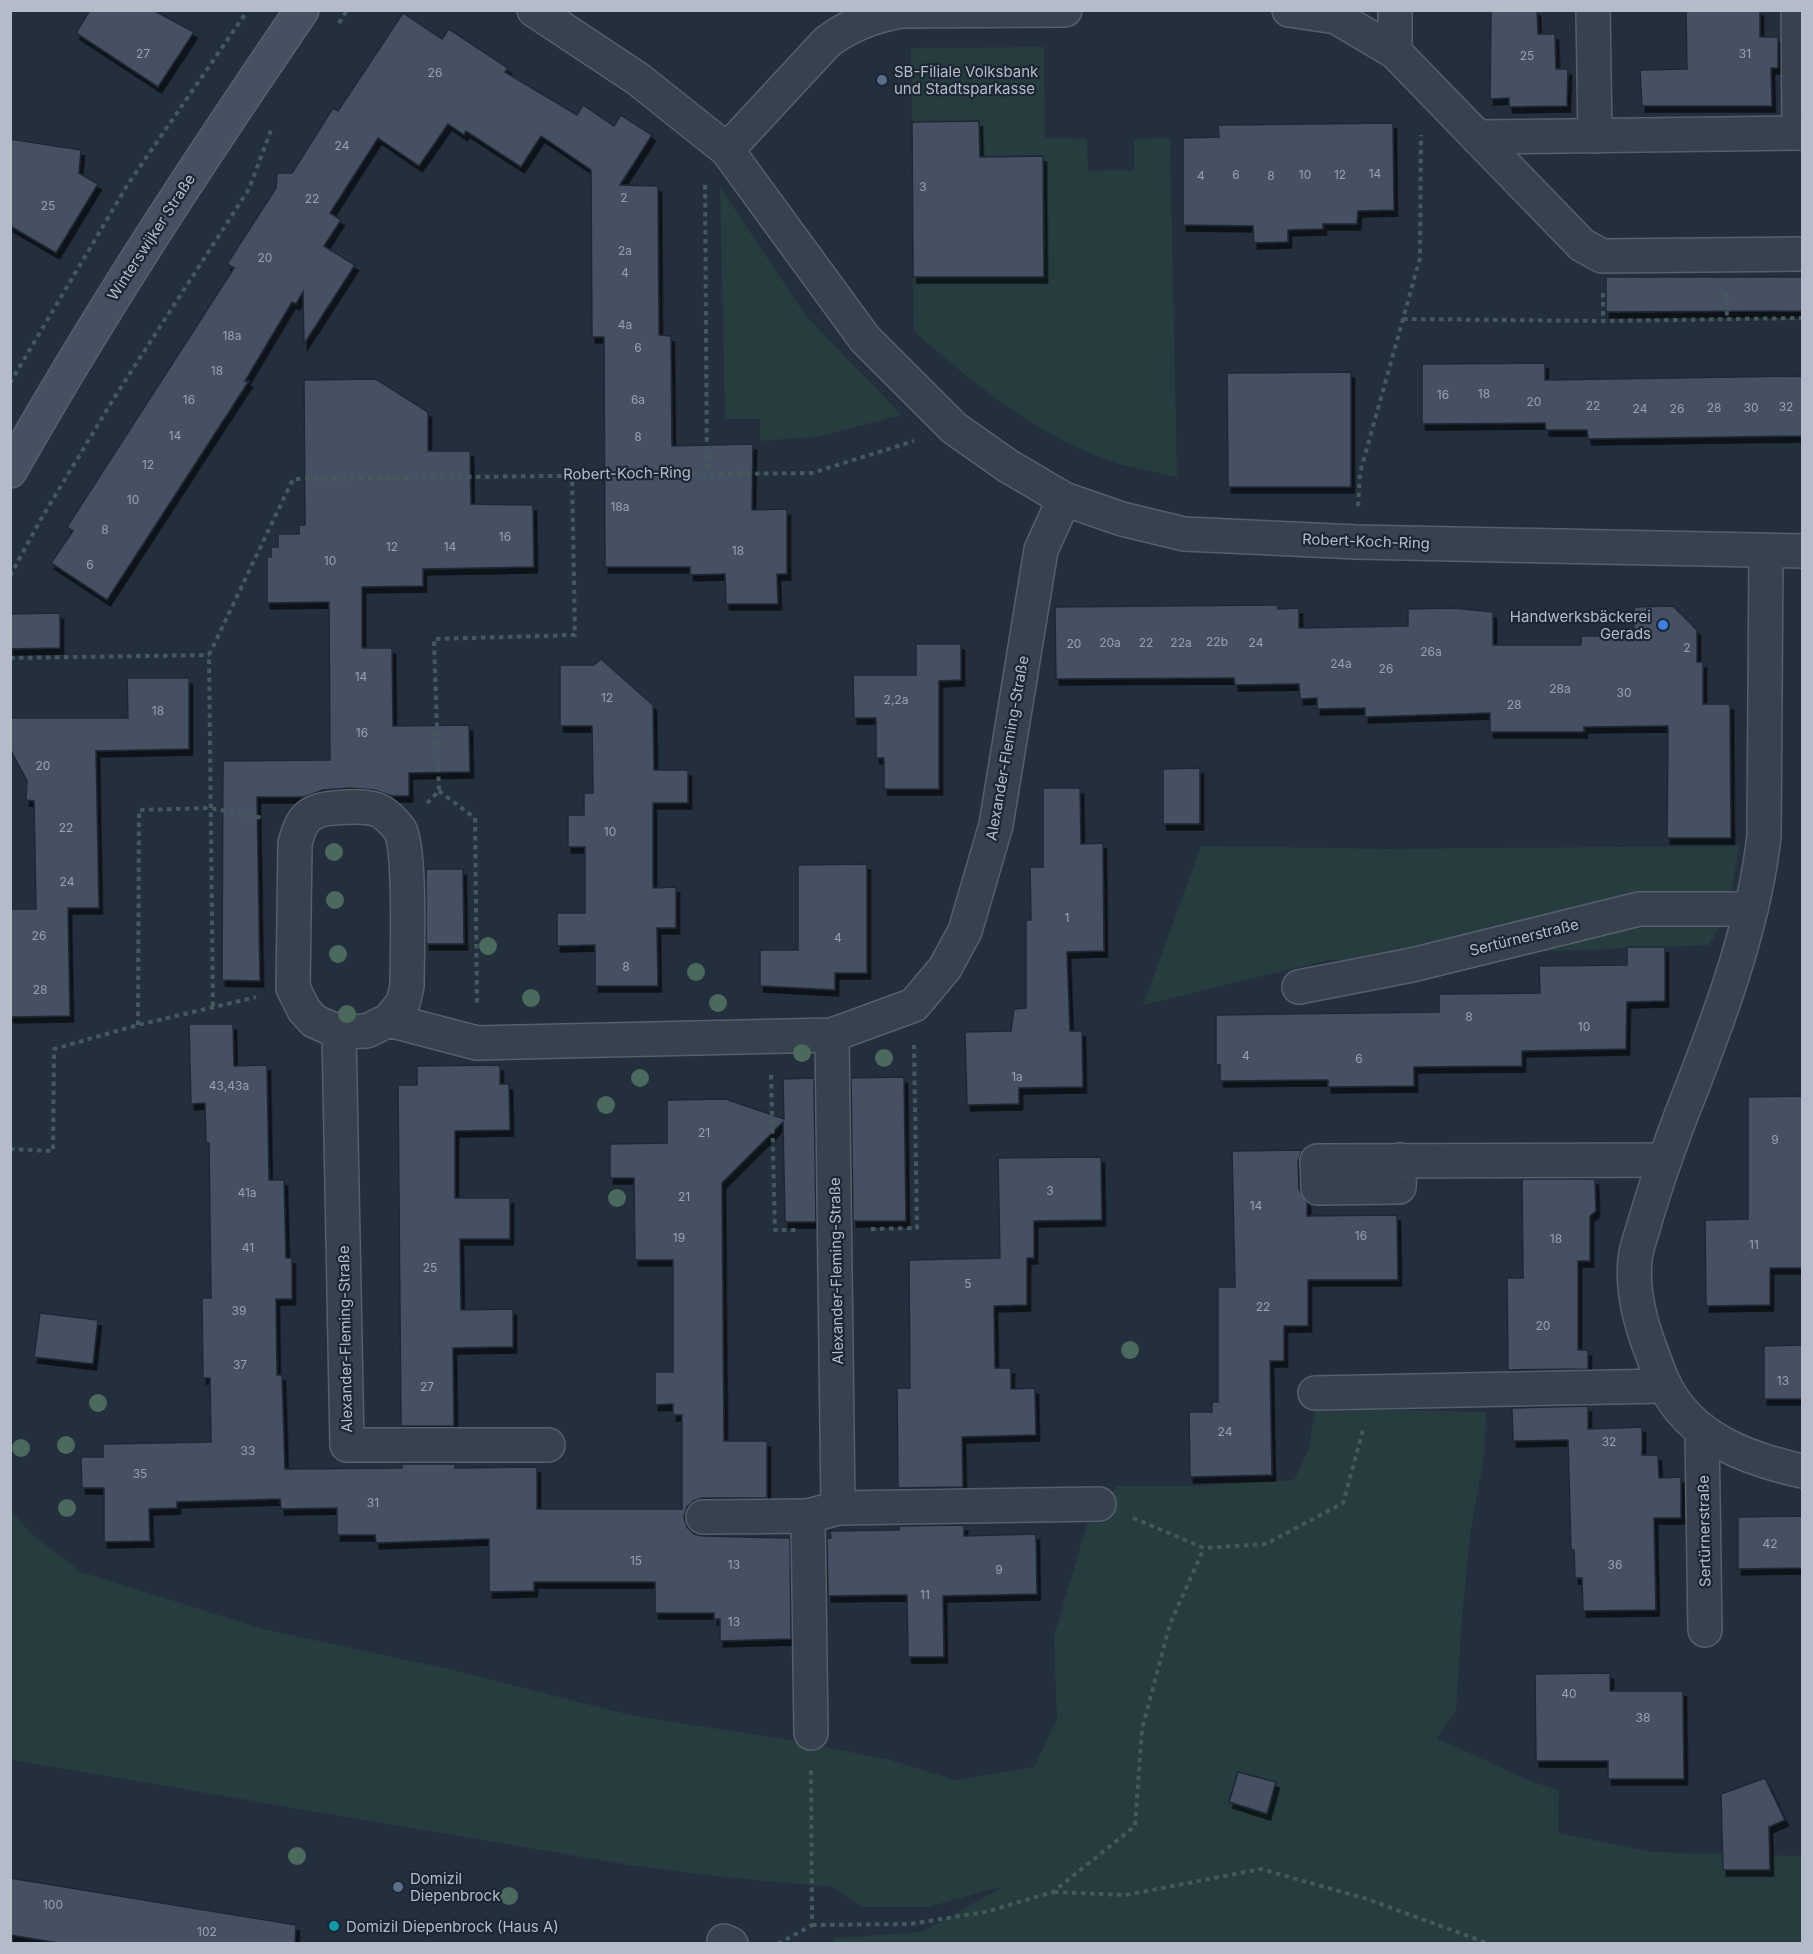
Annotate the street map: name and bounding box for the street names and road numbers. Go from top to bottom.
street label: Winterswijker Straße [103,170,199,304]
street label: Robert-Koch-Ring [563,462,691,484]
street label: Robert-Koch-Ring [1302,529,1430,553]
street label: Alexander-Fleming-Straße [981,654,1033,842]
street label: Sertürnerstraße [1467,914,1581,960]
street label: Alexander-Fleming-Straße [825,1177,847,1365]
street label: Alexander-Fleming-Straße [334,1245,356,1433]
street label: Sertürnerstraße [1694,1475,1714,1587]

